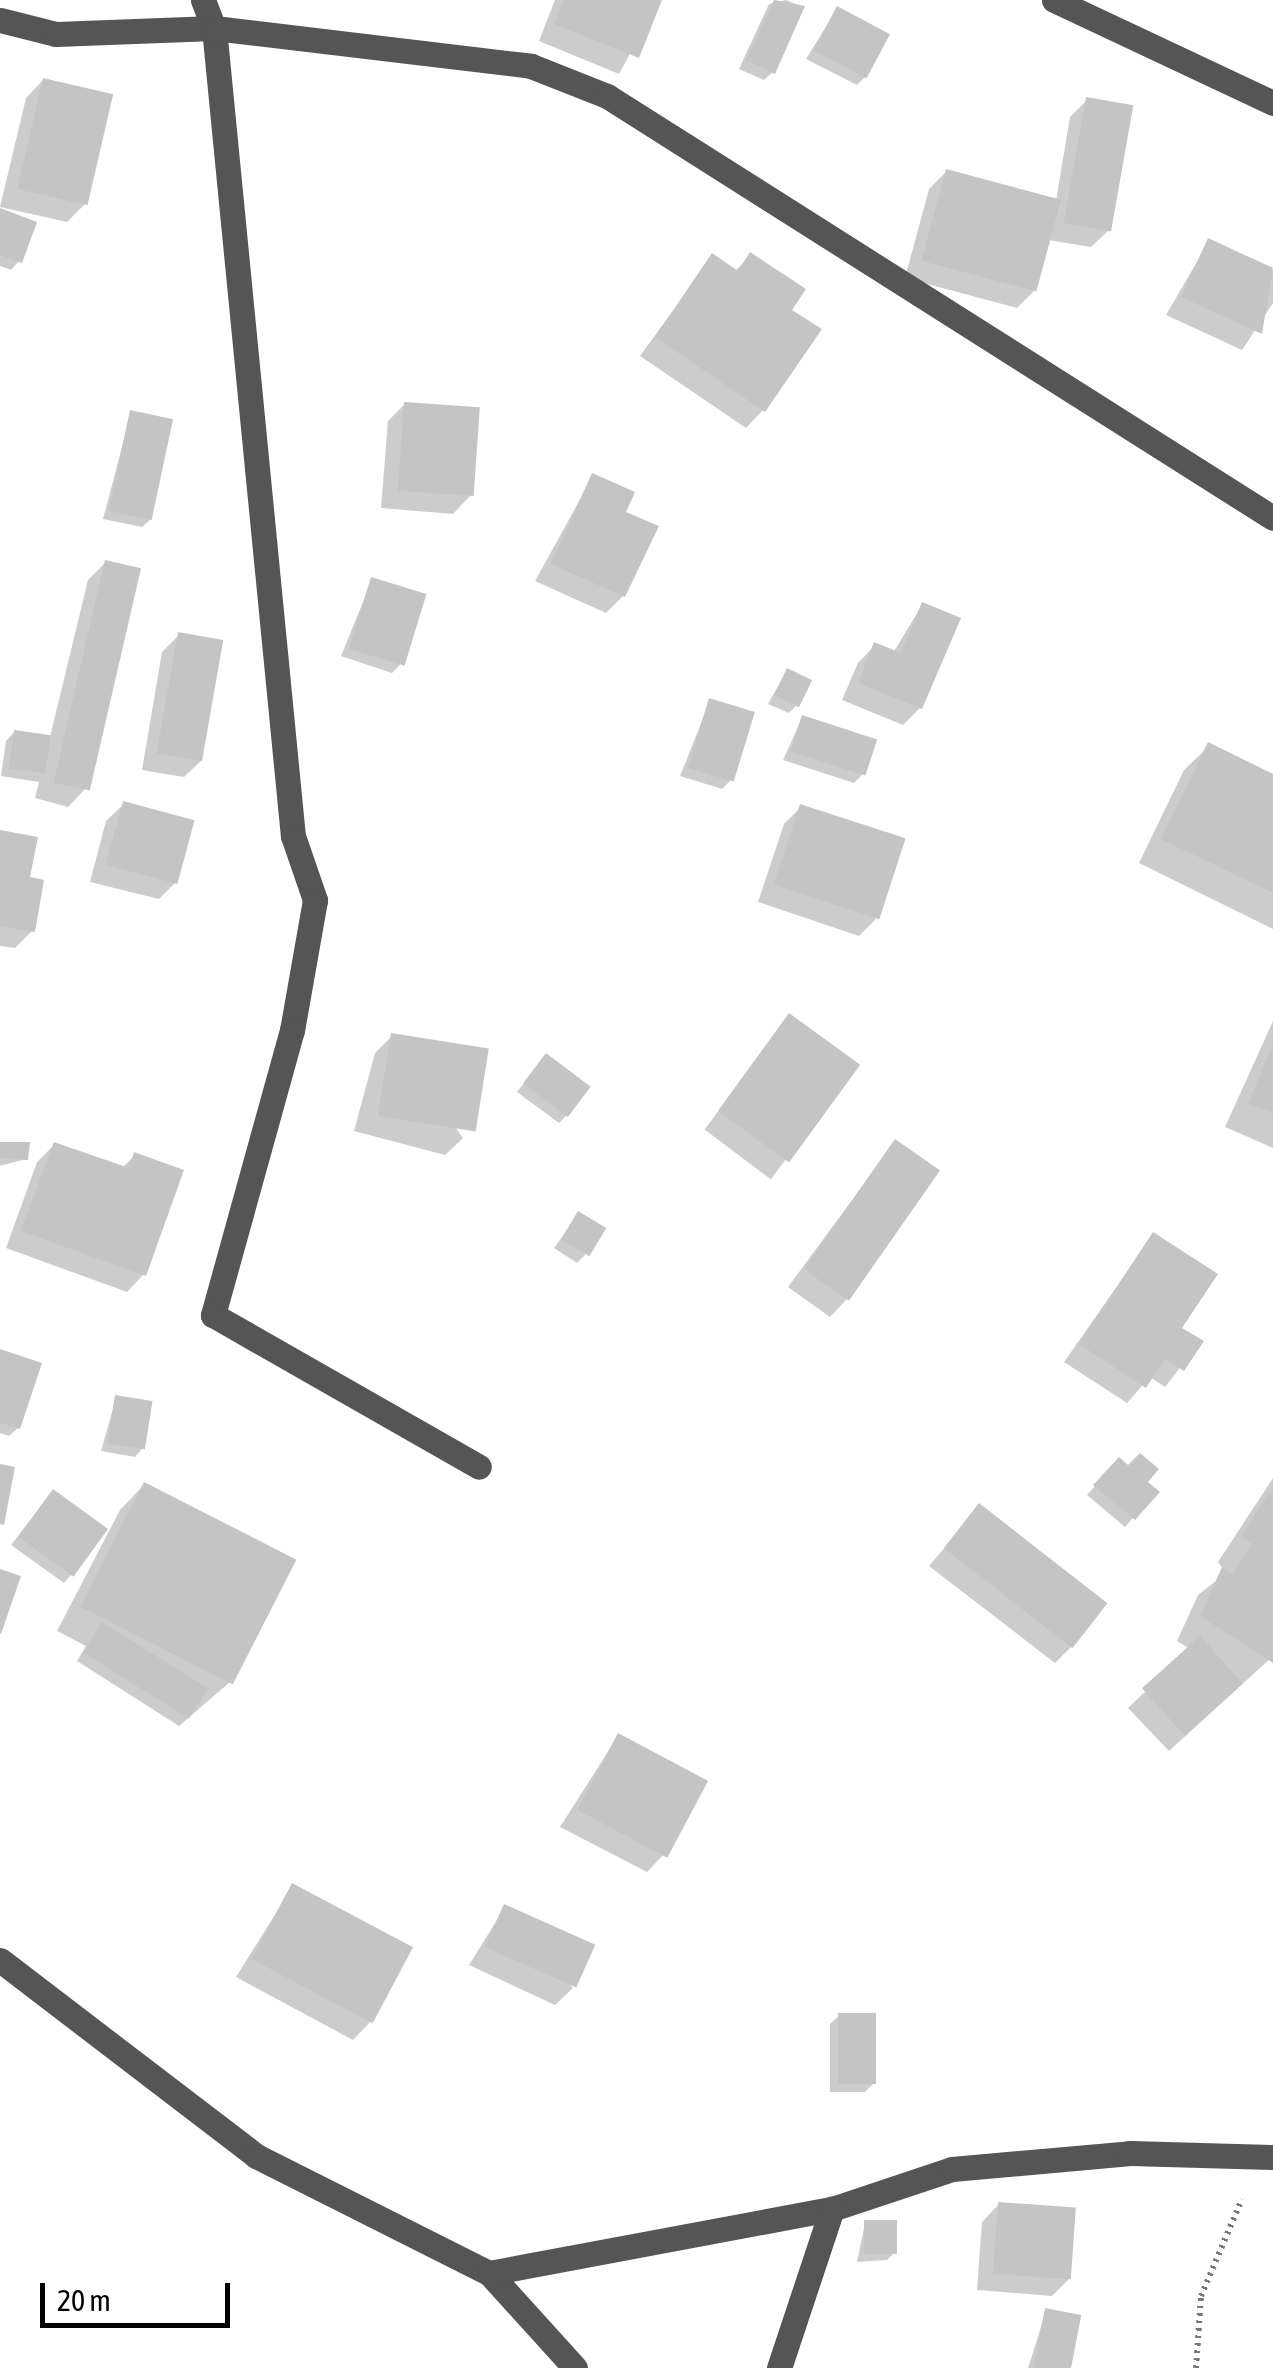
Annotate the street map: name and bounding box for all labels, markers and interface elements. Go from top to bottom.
scale bar [45,2263,235,2325]
text: 20 m [57,2283,111,2317]

